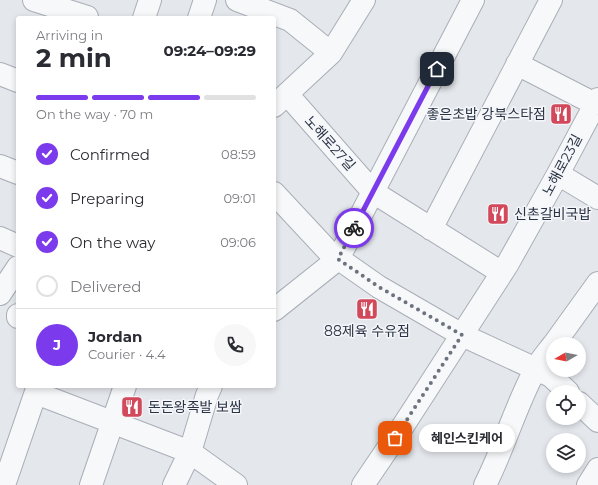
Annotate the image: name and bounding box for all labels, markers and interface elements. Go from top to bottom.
text: Arriving in [36,27,103,43]
text: 09:24–09:29 [164,41,256,60]
text: 2 min [36,42,112,74]
pin [420,52,454,86]
icon: home [426,58,448,80]
restaurant icon: 좋은초밥 강북스타점 [548,101,574,127]
place label: 좋은초밥 강북스타점 [426,105,546,123]
text: On the way · 70 m [36,106,153,122]
street label: 노해로27길 [301,112,359,174]
street label: 노해로23길 [538,131,586,199]
icon: check [36,143,58,165]
text: Confirmed [70,145,150,164]
text: 08:59 [221,146,256,162]
icon: check [36,187,58,209]
text: Preparing [70,189,145,208]
text: 09:01 [223,190,256,206]
restaurant icon: 신촌갈비국밥 [485,201,511,227]
place label: 신촌갈비국밥 [514,205,591,223]
courier [334,208,374,248]
icon: bike [343,217,365,239]
icon: check [36,231,58,253]
text: On the way [70,233,155,252]
text: 09:06 [220,234,256,250]
text: Delivered [70,277,142,296]
restaurant icon: 88제육 수유점 [354,296,380,322]
place label: 88제육 수유점 [324,322,410,340]
button: phone [214,324,256,366]
text: Jordan [88,327,142,346]
text: J [53,335,61,354]
north arrow [546,337,586,377]
map controls [546,337,586,473]
text: Courier · 4.4 [88,346,166,362]
button: locate [546,385,586,425]
restaurant icon: 돈돈왕족발 보쌈 [119,394,145,420]
place label: 돈돈왕족발 보쌈 [148,398,242,416]
pin [378,421,412,455]
callout: 혜인스킨케어 [419,424,515,452]
icon: bag [384,427,406,449]
text: 혜인스킨케어 [431,430,503,446]
button: layers [546,433,586,473]

